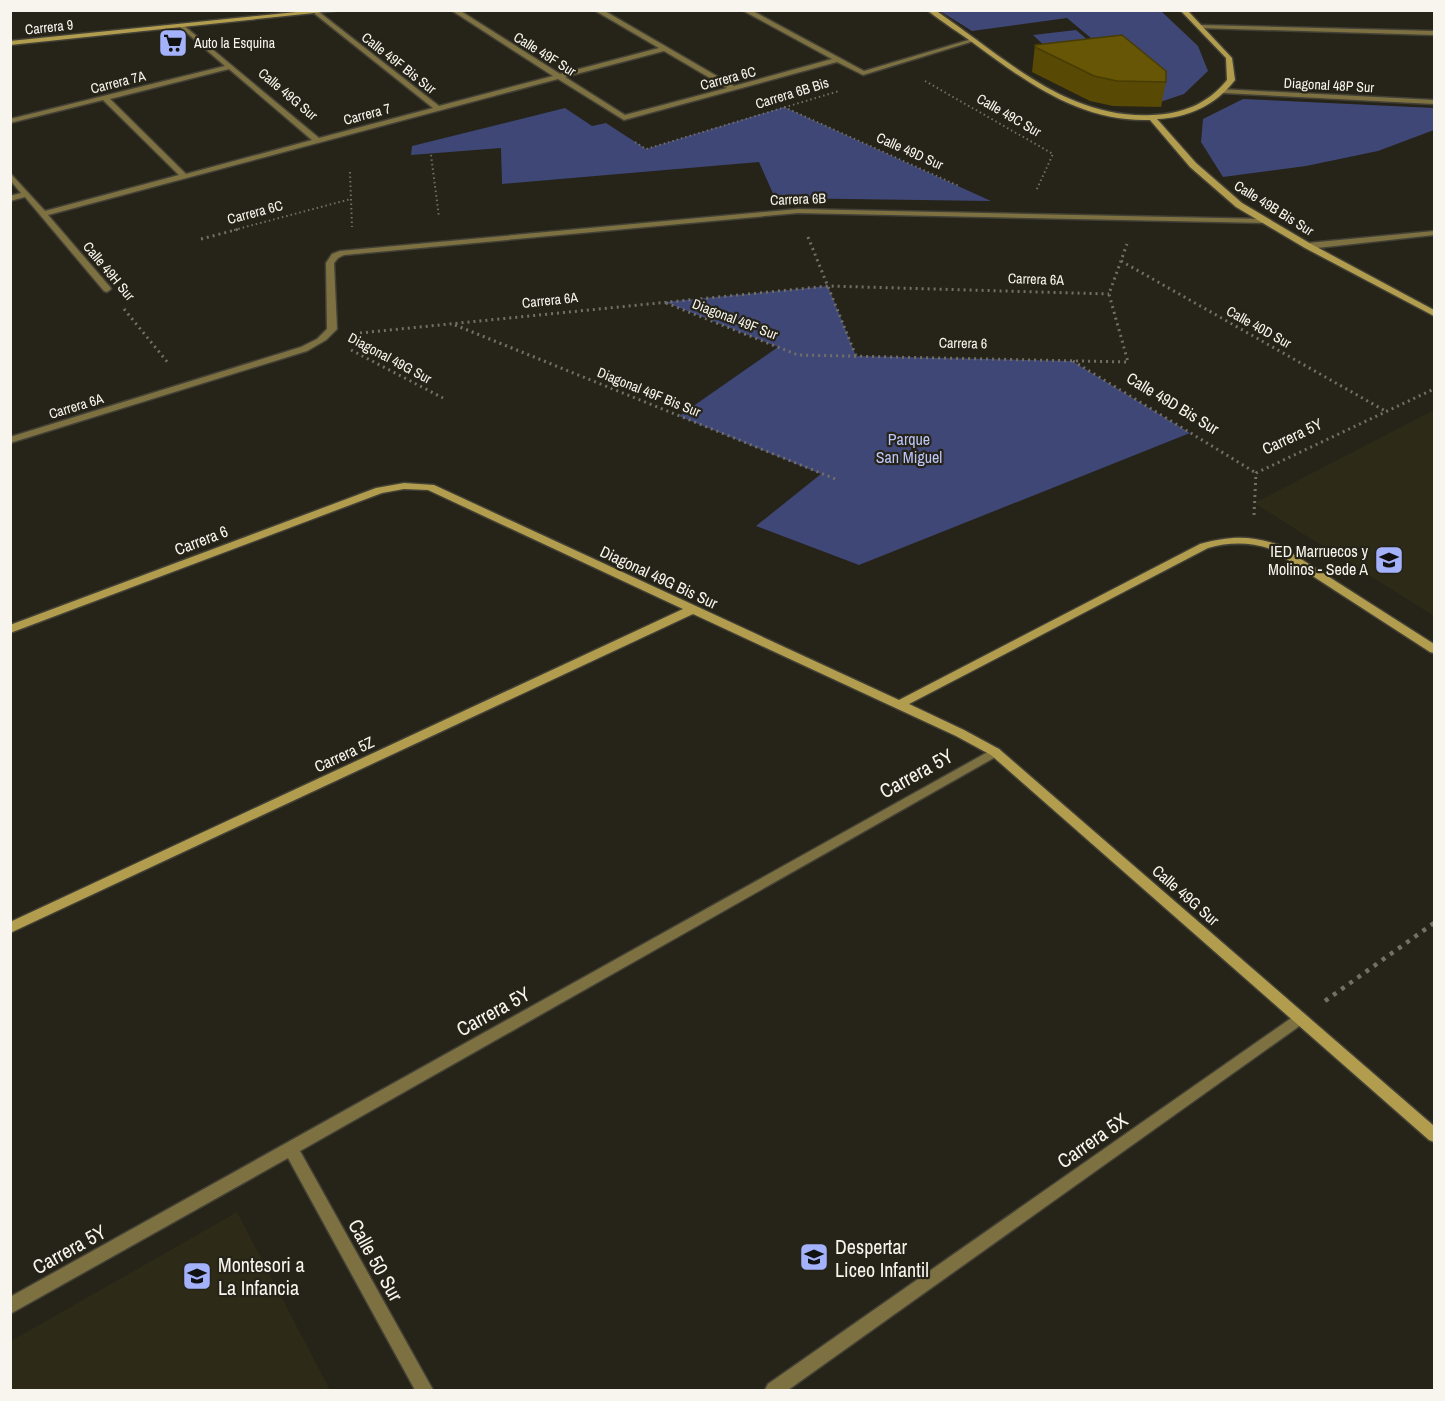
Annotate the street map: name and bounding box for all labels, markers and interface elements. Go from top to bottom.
street label: Carrera 9 [24,16,74,38]
supermarket icon: Auto la Esquina [157,27,189,59]
street label: Calle 49F Bis Sur [358,28,440,98]
street label: Calle 49F Sur [510,28,580,80]
place label: Auto la Esquina [193,34,276,52]
street label: Carrera 6C [698,62,758,94]
street label: Calle 49G Sur [255,64,322,124]
street label: Carrera 7A [89,66,148,98]
street label: Carrera 6B Bis [753,73,831,113]
street label: Diagonal 48P Sur [1283,74,1375,96]
street label: Calle 49C Sur [974,89,1045,141]
street label: Carrera 7 [341,99,393,129]
street label: Calle 49D Sur [874,128,946,174]
street label: Calle 49B Bis Sur [1231,176,1317,240]
street label: Carrera 6B [770,189,827,209]
street label: Carrera 6C [225,196,285,228]
street label: Calle 49H Sur [79,238,139,304]
street label: Carrera 6A [1008,269,1065,289]
street label: Carrera 6A [521,288,579,312]
street label: Diagonal 49F Sur [690,294,780,344]
street label: Calle 40D Sur [1223,302,1295,352]
street label: Diagonal 49G Sur [345,328,435,388]
street label: Carrera 6 [939,334,987,352]
street label: Diagonal 49F Bis Sur [595,363,703,421]
street label: Calle 49D Bis Sur [1123,367,1224,440]
street label: Carrera 6A [47,389,106,423]
street label: Carrera 5Y [1258,412,1326,460]
park label: Parque San Miguel [876,428,942,468]
street label: Carrera 6 [171,520,231,560]
street label: Diagonal 49G Bis Sur [597,540,722,614]
place label: IED Marruecos y Molinos - Sede A [1268,540,1368,580]
school or university icon: IED Marruecos y Molinos - Sede A [1373,544,1405,576]
street label: Carrera 5Z [311,731,377,777]
street label: Carrera 5Y [874,742,958,804]
street label: Calle 49G Sur [1148,860,1225,931]
street label: Carrera 5Y [451,980,535,1042]
street label: Carrera 5X [1051,1106,1133,1174]
street label: Calle 50 Sur [342,1214,410,1306]
street label: Carrera 5Y [27,1218,111,1280]
place label: Despertar Liceo Infantil [835,1233,929,1283]
school or university icon: Despertar Liceo Infantil [798,1241,830,1273]
place label: Montesori a La Infancia [218,1251,305,1301]
school or university icon: Montesori a La Infancia [181,1260,213,1292]

